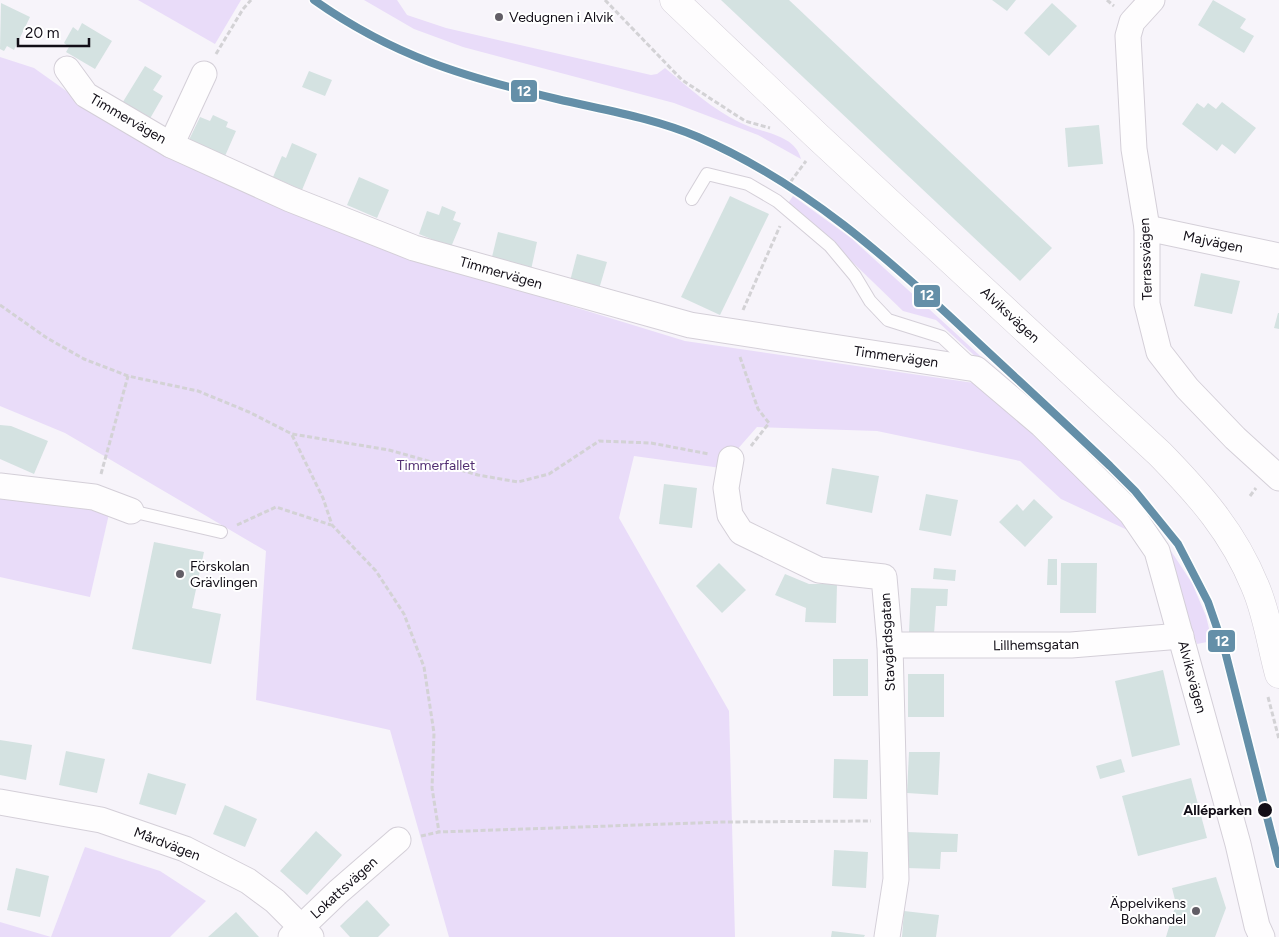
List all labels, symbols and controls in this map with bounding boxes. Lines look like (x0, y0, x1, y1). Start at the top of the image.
place label: Vedugnen i Alvik (509, 9, 614, 26)
marker: Vedugnen i Alvik (493, 11, 505, 23)
scale bar (18, 15, 89, 47)
text: 20 m (25, 24, 59, 42)
line badge: 12 (510, 79, 538, 103)
text: 12 (517, 83, 531, 100)
street label: Timmervägen (87, 90, 169, 148)
street label: Terrassvägen (1136, 217, 1156, 300)
street label: Majvägen (1181, 227, 1245, 257)
street label: Timmervägen (458, 253, 544, 293)
street label: Alviksvägen (977, 283, 1043, 347)
line badge: 12 (913, 284, 941, 308)
text: 12 (920, 287, 934, 304)
street label: Timmervägen (853, 343, 940, 371)
park label: Timmerfallet (397, 457, 475, 474)
place label: Förskolan Grävlingen (190, 558, 258, 591)
marker: Förskolan Grävlingen (174, 568, 186, 580)
street label: Stavgårdsgatan (877, 592, 899, 692)
line badge: 12 (1207, 629, 1236, 653)
text: 12 (1215, 633, 1229, 650)
street label: Lillhemsgatan (993, 636, 1079, 654)
street label: Alviksvägen (1174, 639, 1210, 715)
marker: Alléparken (1256, 801, 1274, 819)
place label: Alléparken (1183, 802, 1252, 819)
street label: Mårdvägen (131, 824, 203, 865)
street label: Lokattsvägen (307, 853, 381, 923)
place label: Äppelvikens Bokhandel (1110, 895, 1186, 928)
marker: Äppelvikens Bokhandel (1190, 905, 1202, 917)

